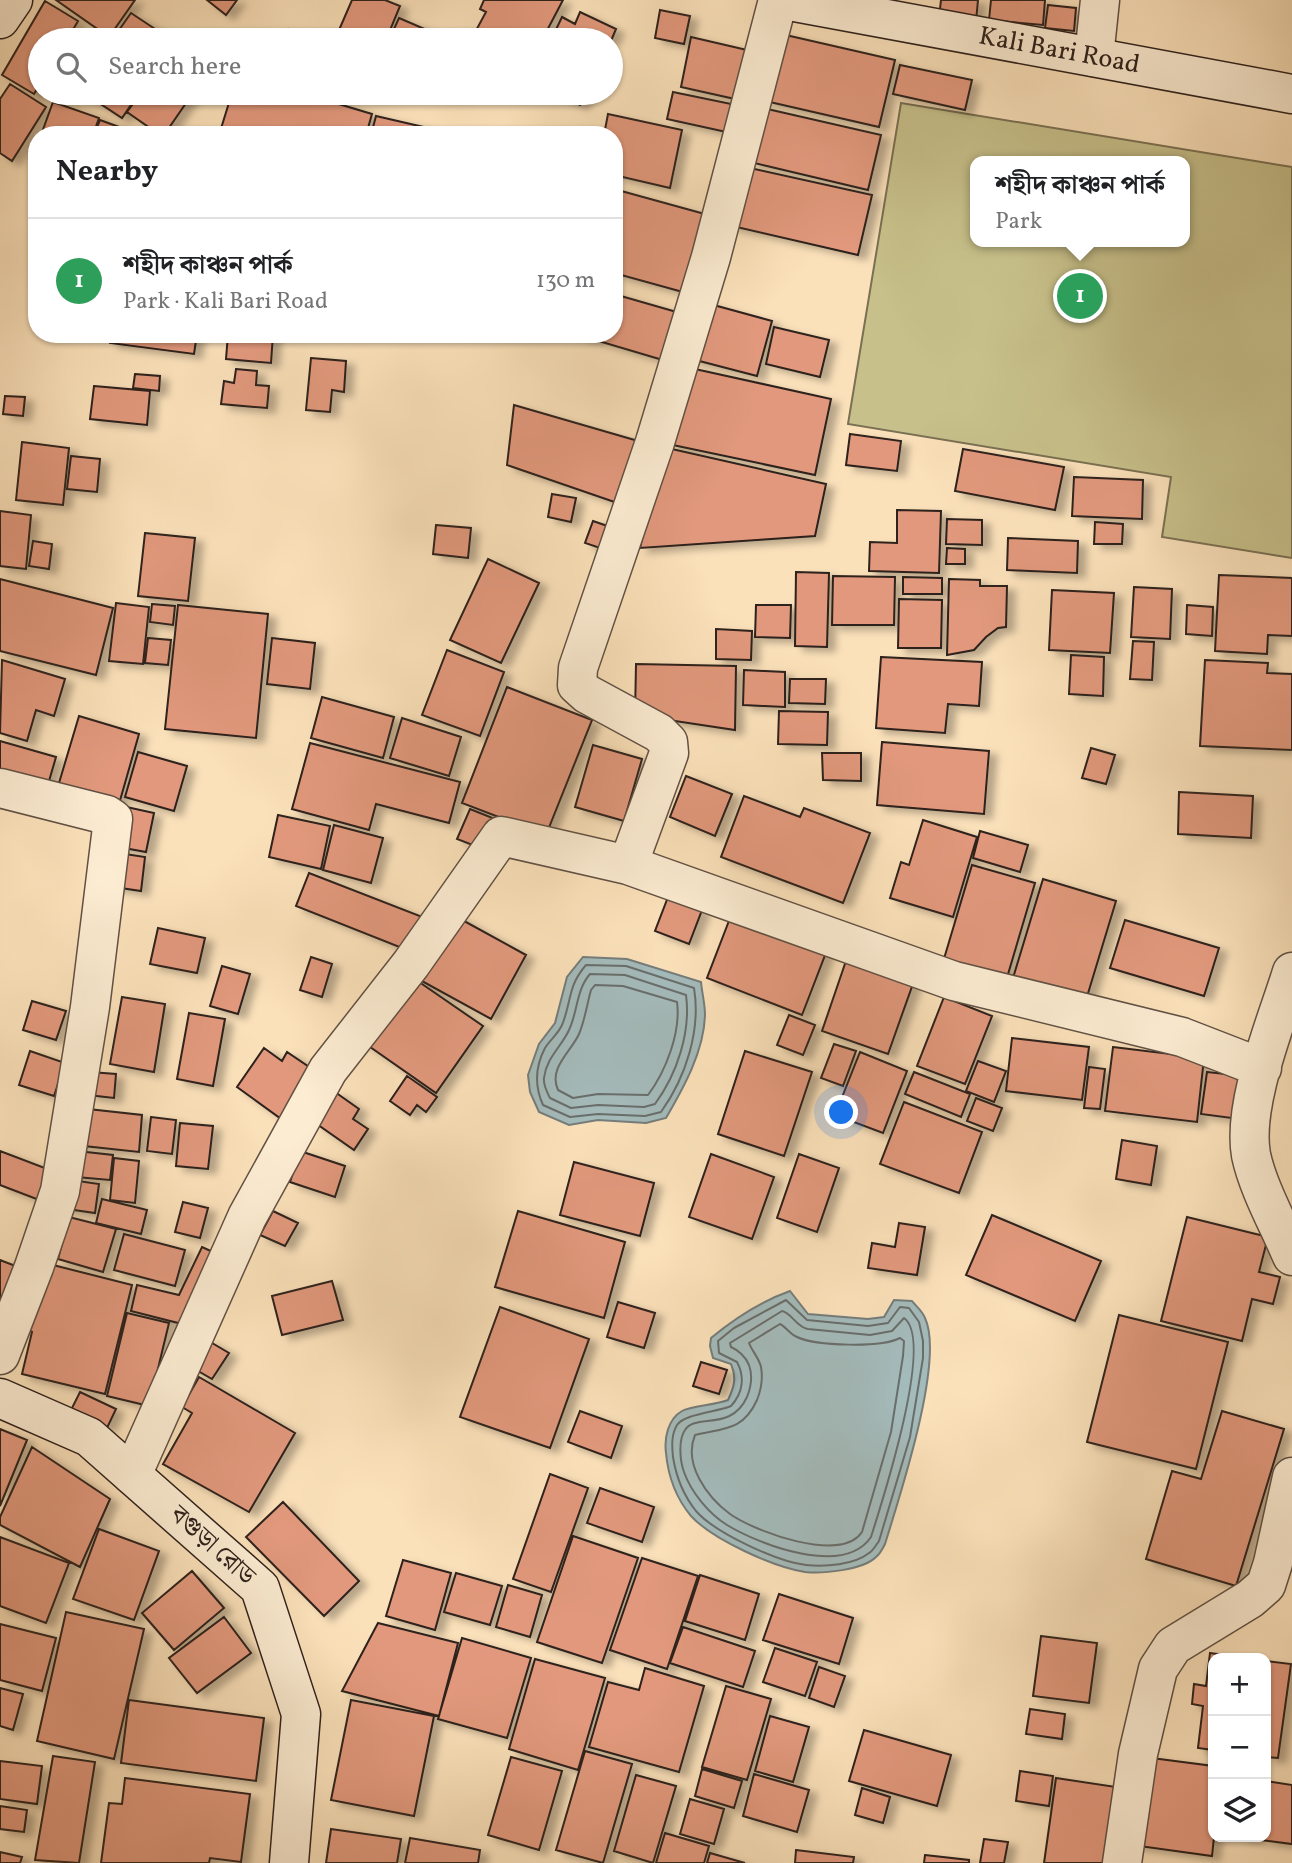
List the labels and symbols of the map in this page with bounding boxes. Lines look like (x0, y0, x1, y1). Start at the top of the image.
street label: Kali Bari Road (976, 18, 1143, 83)
pin: 1 (1057, 270, 1103, 322)
your location (824, 1095, 858, 1129)
street label: বগুড়া রোড (161, 1497, 263, 1595)

